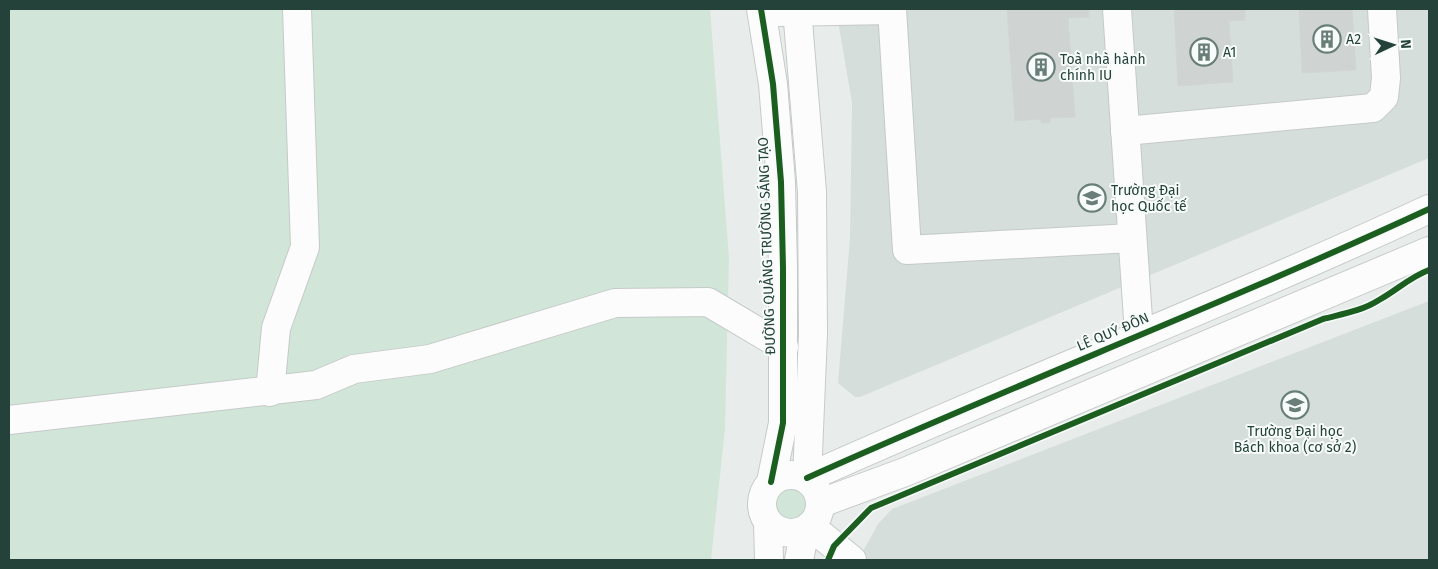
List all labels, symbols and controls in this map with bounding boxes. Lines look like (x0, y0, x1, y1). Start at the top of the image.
north arrow (1368, 20, 1418, 70)
building icon: A2 (1312, 24, 1342, 54)
place label: A2 (1346, 31, 1361, 48)
building icon: A1 (1189, 37, 1219, 67)
text: N (1397, 39, 1414, 49)
place label: A1 (1223, 44, 1236, 61)
place label: Toà nhà hành chính IU (1060, 51, 1146, 84)
building icon: Toà nhà hành chính IU (1026, 52, 1056, 82)
street label: ĐƯỜNG QUẢNG TRƯỜNG SÁNG TẠO (753, 137, 779, 355)
place label: Trường Đại học Quốc tế (1111, 182, 1187, 215)
school or university icon: Trường Đại học Quốc tế (1077, 183, 1107, 213)
street label: LÊ QUÝ ĐÔN (1074, 308, 1152, 355)
school or university icon: Trường Đại học Bách khoa (cơ sở 2) (1280, 390, 1310, 420)
place label: Trường Đại học Bách khoa (cơ sở 2) (1234, 423, 1356, 456)

